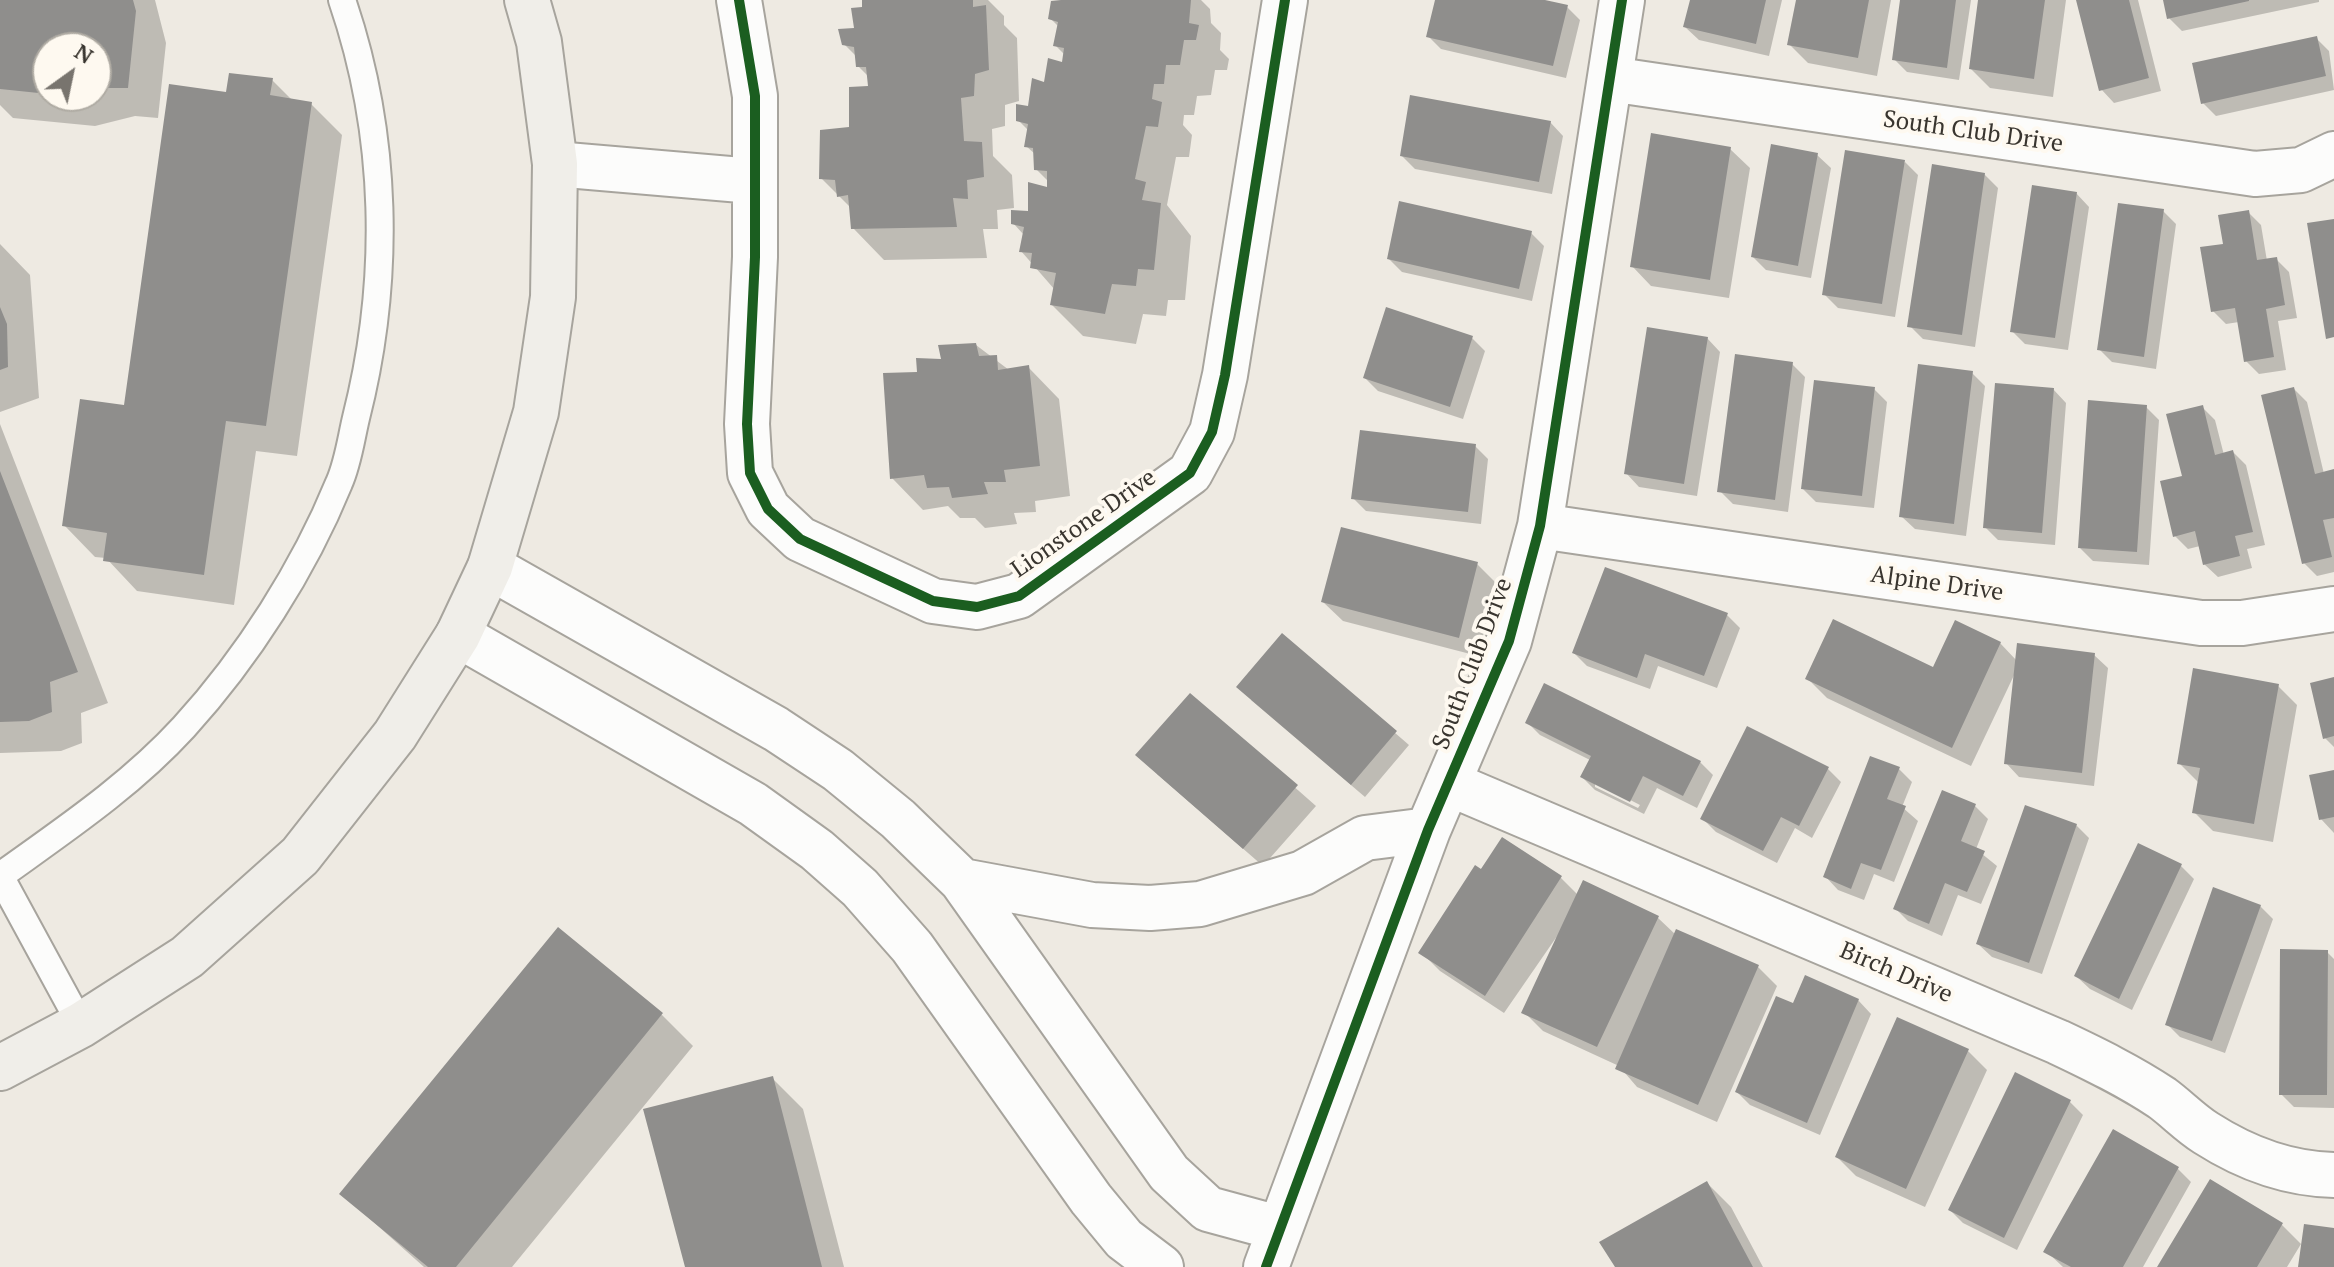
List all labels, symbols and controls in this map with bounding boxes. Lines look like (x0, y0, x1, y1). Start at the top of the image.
north arrow (32, 32, 112, 112)
text: N (69, 36, 99, 70)
street label: South Club Drive (1881, 105, 2065, 159)
street label: Lionstone Drive (1006, 463, 1162, 585)
street label: Alpine Drive (1869, 560, 2005, 608)
street label: South Club Drive (1427, 574, 1519, 754)
street label: Birch Drive (1835, 936, 1957, 1010)

